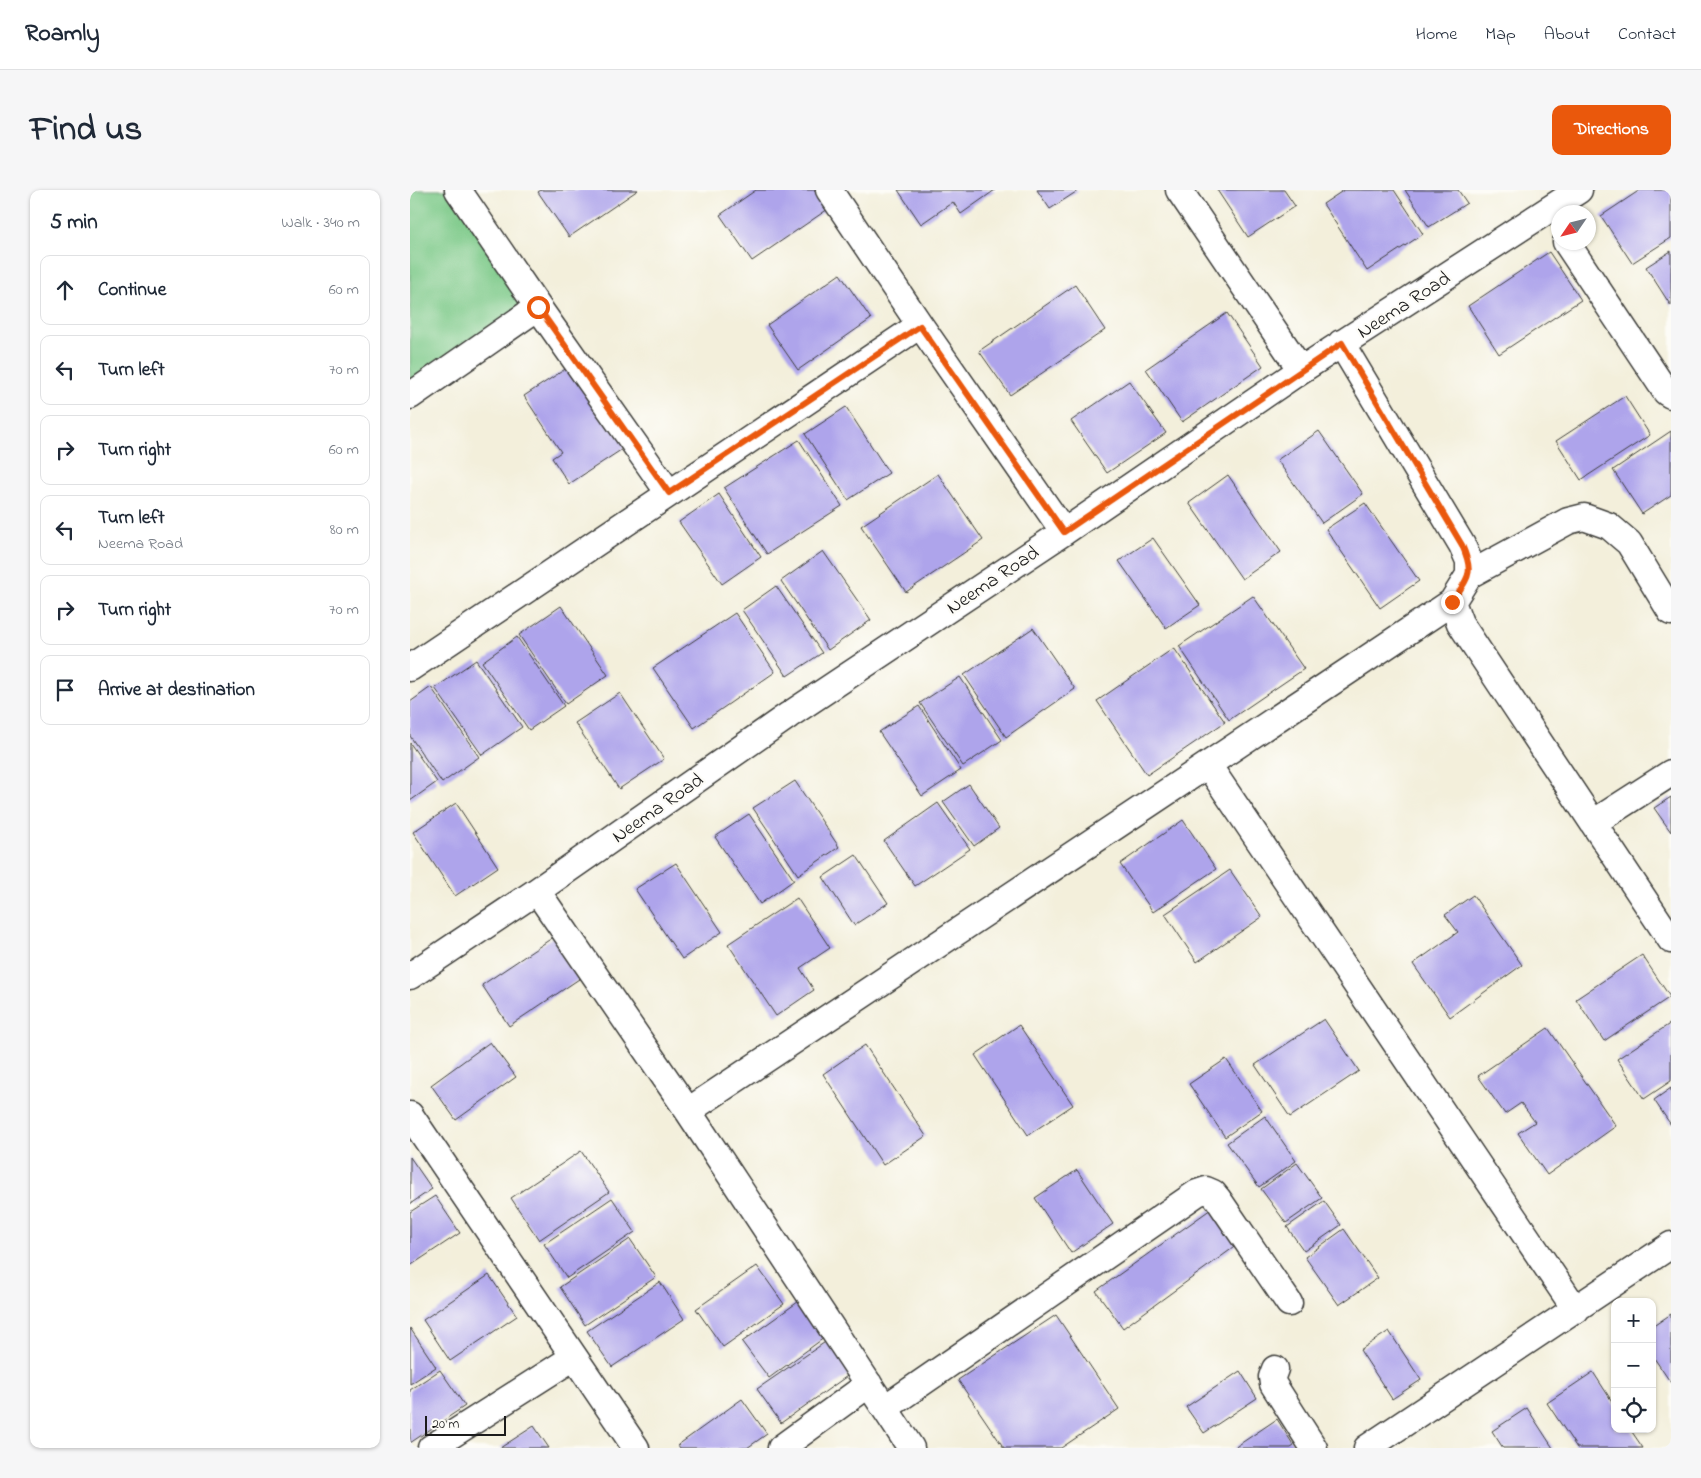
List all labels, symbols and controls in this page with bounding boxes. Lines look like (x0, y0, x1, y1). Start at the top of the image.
text: Roamly (25, 17, 100, 52)
text: Home (1416, 22, 1457, 48)
text: Map (1485, 22, 1516, 48)
text: About (1544, 22, 1590, 48)
text: Contact (1618, 22, 1676, 48)
text: Find us (30, 105, 142, 156)
button: Directions (1552, 105, 1671, 155)
north arrow (1551, 205, 1596, 250)
text: 5 min (50, 208, 98, 238)
text: Walk · 340 m (281, 211, 360, 235)
street label: Neema Road (1352, 265, 1457, 347)
icon: ahead (51, 276, 79, 304)
text: Continue (98, 277, 166, 304)
text: 60 m (329, 278, 359, 302)
route start (527, 296, 550, 319)
icon: left (51, 356, 79, 384)
text: Turn left (98, 357, 165, 384)
text: 70 m (329, 358, 359, 382)
icon: right (51, 436, 79, 464)
text: Turn right (98, 437, 171, 464)
text: 60 m (329, 438, 359, 462)
text: Turn left (98, 505, 165, 532)
icon: left (51, 516, 79, 544)
text: 80 m (330, 518, 359, 542)
text: Neema Road (98, 532, 183, 556)
street label: Neema Road (941, 539, 1046, 623)
route end (1441, 591, 1464, 614)
icon: right (51, 596, 79, 624)
text: Turn right (98, 597, 171, 624)
text: 70 m (329, 598, 359, 622)
icon: arrive (51, 676, 79, 704)
text: Arrive at destination (98, 677, 255, 704)
street label: Neema Road (607, 767, 710, 851)
map controls (1611, 1298, 1656, 1433)
button: + (1611, 1298, 1656, 1343)
button: − (1611, 1343, 1656, 1388)
button: locate (1611, 1388, 1656, 1433)
scale bar (425, 1413, 506, 1436)
text: 20 m (432, 1414, 459, 1435)

